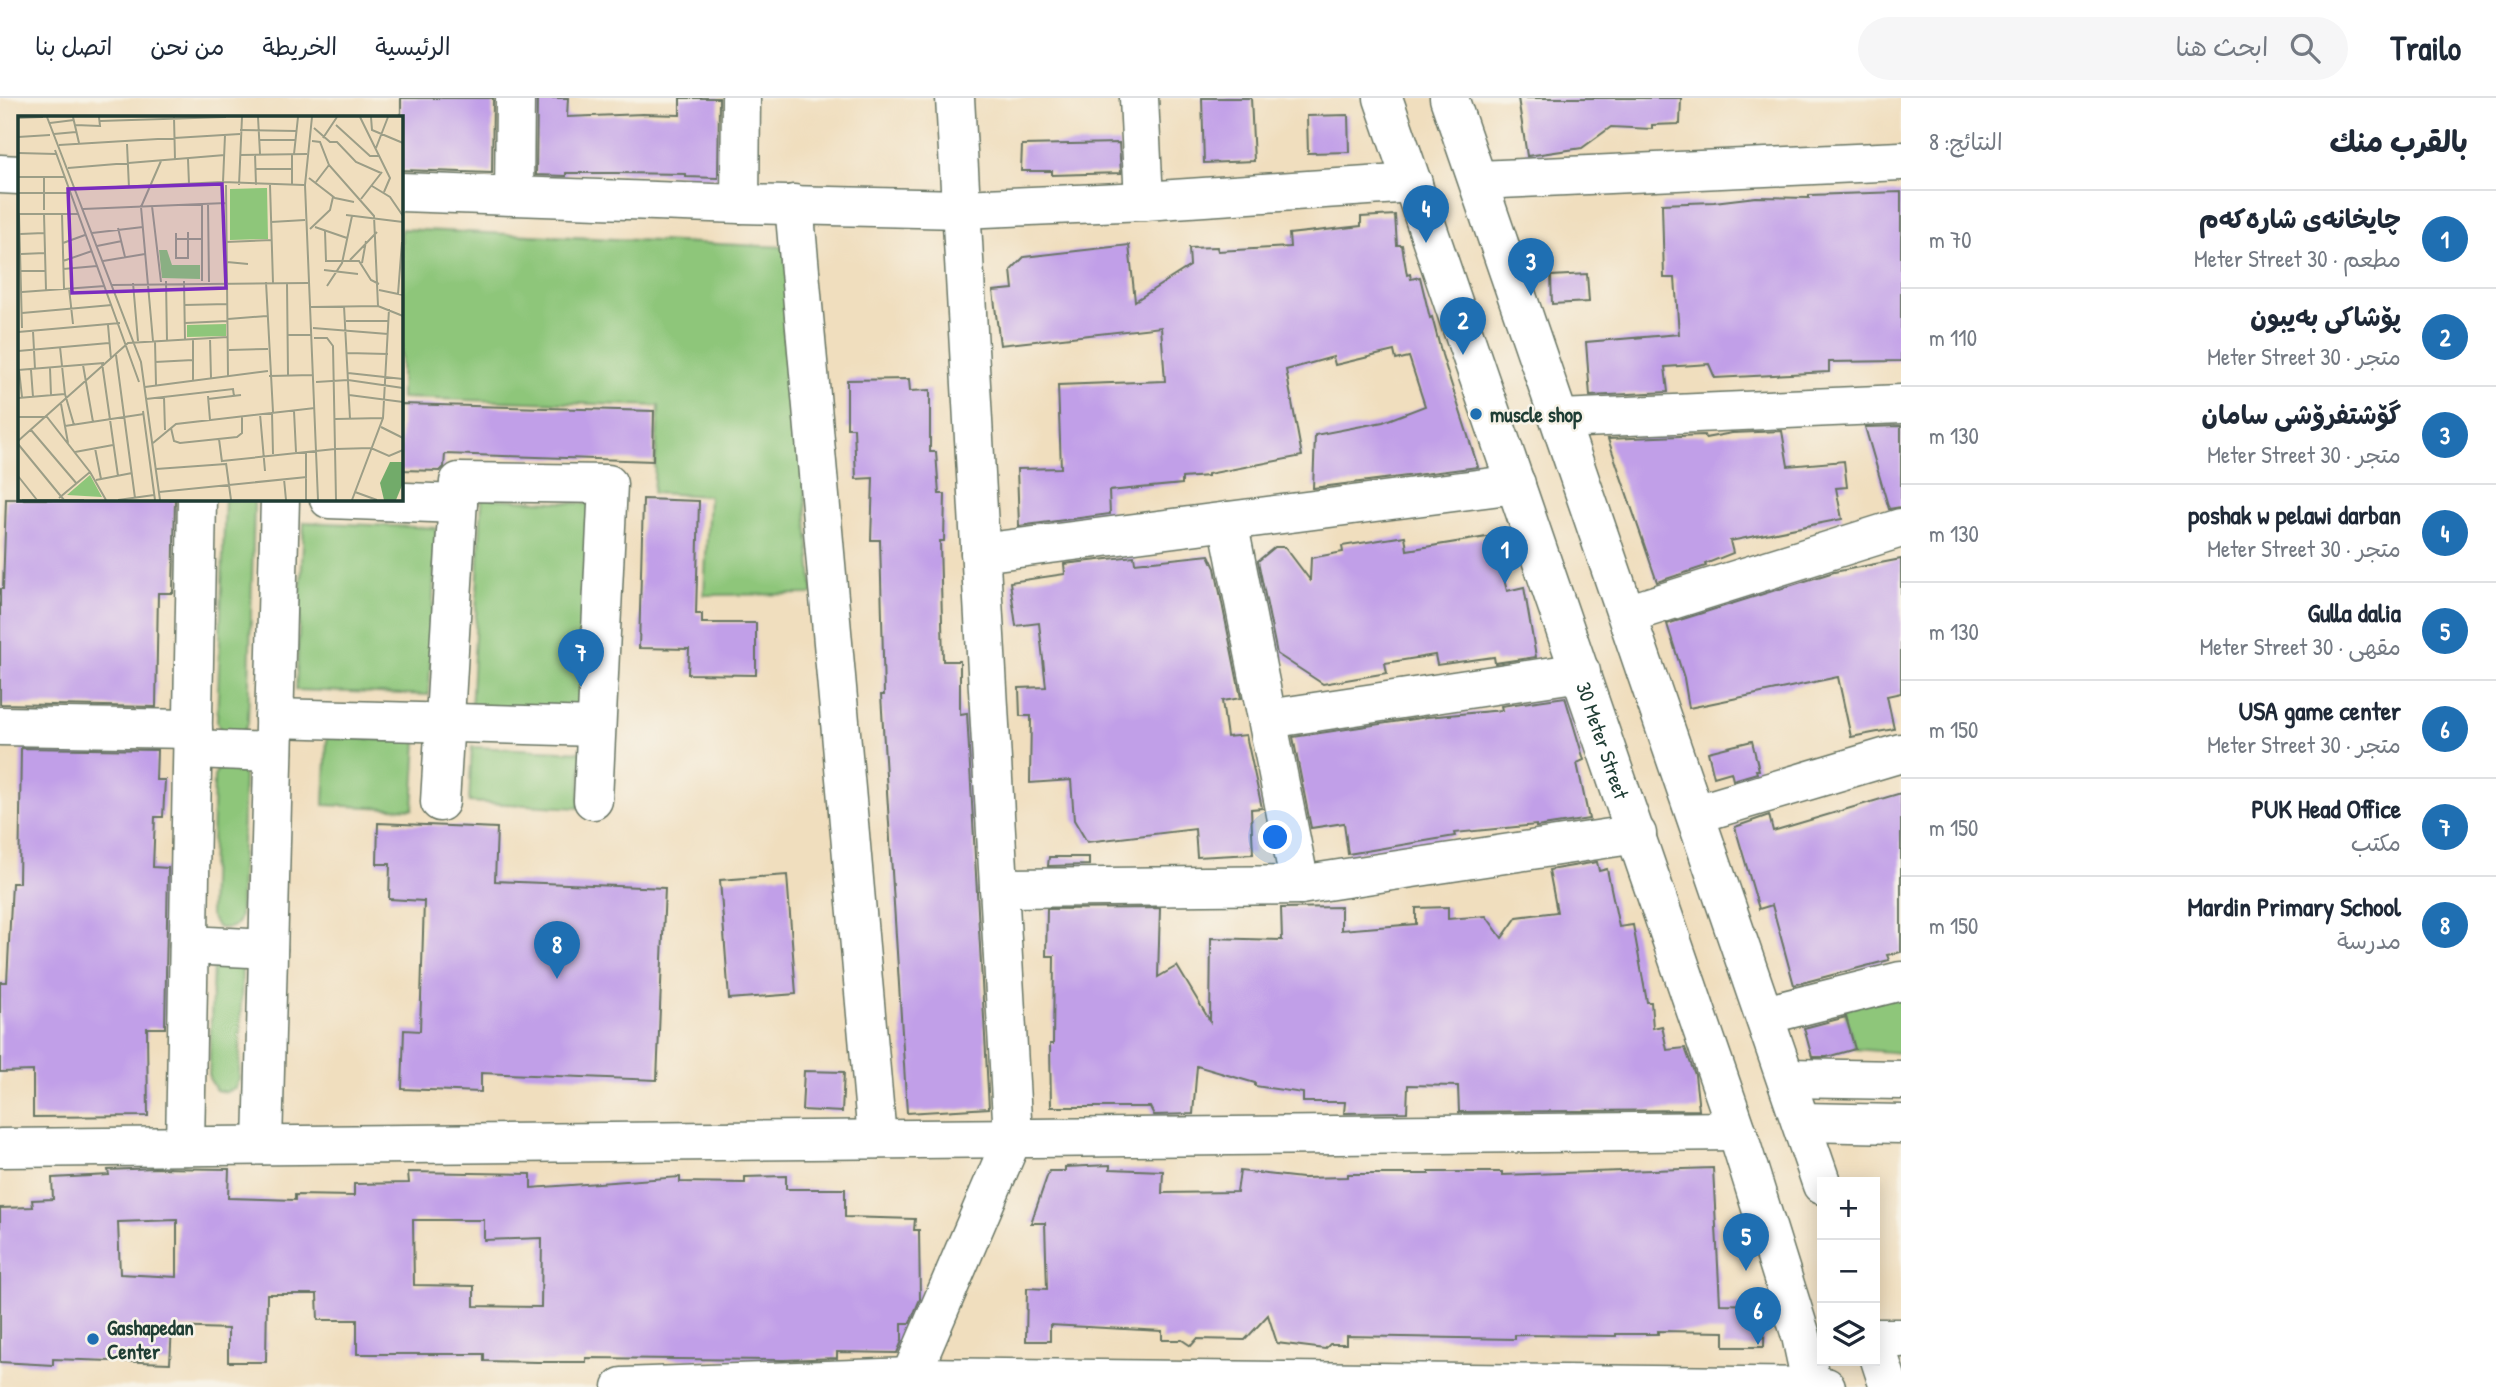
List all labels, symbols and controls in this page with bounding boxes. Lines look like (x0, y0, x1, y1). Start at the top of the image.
search box (1858, 17, 2348, 80)
text: Trailo (2390, 26, 2461, 70)
text: ابحث هنا (2176, 29, 2268, 64)
icon: search (2286, 29, 2324, 67)
text: اتصل بنا (35, 30, 112, 62)
text: من نحن (150, 30, 224, 62)
text: الخريطة (262, 30, 337, 62)
text: الرئيسية (375, 30, 451, 62)
inset map (18, 116, 402, 500)
text: بالقرب منك (2330, 121, 2468, 161)
text: النتائج: 8 (1929, 126, 2003, 157)
pin: 4 (1403, 185, 1449, 243)
text: چایخانەی شارەکەم (2199, 201, 2401, 236)
text: 70 m (1929, 224, 1972, 255)
text: 1 (2441, 224, 2449, 255)
pin: 3 (1508, 238, 1554, 296)
text: مطعم · 30 Meter Street (2194, 243, 2401, 274)
pin: 2 (1440, 297, 1486, 355)
text: پۆشاکی بەیبون (2250, 299, 2401, 334)
text: 110 m (1929, 322, 1977, 353)
text: 2 (2440, 322, 2450, 353)
text: متجر · 30 Meter Street (2207, 341, 2401, 372)
text: گۆشتفرۆشی سامان (2202, 397, 2401, 432)
place label: muscle shop (1490, 400, 1583, 430)
marker: muscle shop (1468, 406, 1484, 422)
text: 130 m (1929, 420, 1979, 451)
text: 3 (2440, 420, 2450, 451)
text: متجر · 30 Meter Street (2207, 439, 2401, 470)
text: poshak w pelawi darban (2188, 497, 2401, 532)
text: 130 m (1929, 518, 1979, 549)
text: 4 (2441, 518, 2449, 549)
pin: 1 (1482, 526, 1528, 584)
text: متجر · 30 Meter Street (2207, 533, 2401, 564)
text: Gulla dalia (2307, 595, 2401, 630)
text: 130 m (1929, 616, 1979, 647)
text: 5 (2440, 616, 2450, 647)
pin: 7 (558, 629, 604, 687)
text: مقهى · 30 Meter Street (2200, 631, 2401, 662)
street label: 30 Meter Street (1570, 678, 1637, 803)
text: USA game center (2239, 693, 2401, 728)
text: 150 m (1929, 714, 1978, 745)
text: 6 (2440, 714, 2450, 745)
text: متجر · 30 Meter Street (2207, 729, 2401, 760)
text: PUK Head Office (2251, 791, 2401, 826)
text: 150 m (1929, 812, 1978, 843)
text: 7 (2439, 812, 2451, 843)
your location (1258, 820, 1292, 854)
text: مكتب (2351, 827, 2401, 858)
text: Mardin Primary School (2188, 889, 2401, 924)
text: 150 m (1929, 910, 1978, 941)
text: 8 (2440, 910, 2450, 941)
pin: 8 (534, 921, 580, 979)
text: مدرسة (2337, 925, 2401, 956)
map controls (1817, 1177, 1880, 1366)
button: + (1817, 1177, 1880, 1240)
pin: 5 (1723, 1213, 1769, 1271)
button: − (1817, 1240, 1880, 1303)
pin: 6 (1735, 1287, 1781, 1345)
button: layers (1817, 1303, 1880, 1366)
place label: Gashapedan Center (107, 1313, 194, 1366)
marker: Gashapedan Center (85, 1331, 101, 1347)

